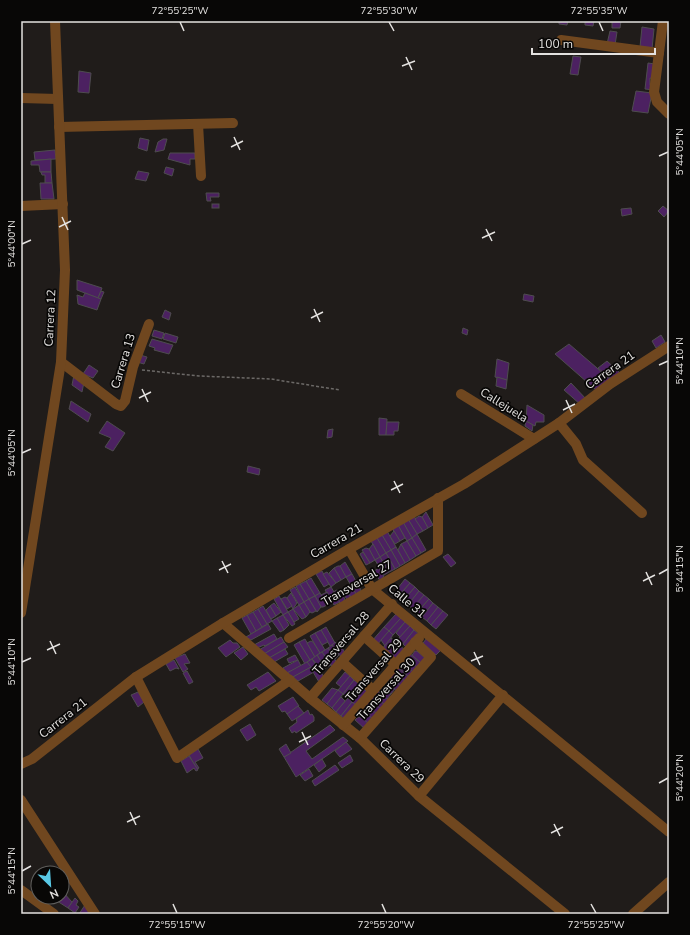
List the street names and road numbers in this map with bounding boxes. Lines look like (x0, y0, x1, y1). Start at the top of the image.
street label: Carrera 12 (41, 289, 59, 347)
street label: Carrera 13 (107, 331, 139, 391)
street label: Carrera 21 (582, 347, 638, 393)
street label: Callejuela (477, 384, 531, 426)
street label: Carrera 21 (307, 520, 365, 562)
street label: Transversal 27 (319, 556, 395, 610)
street label: Calle 31 (385, 580, 429, 622)
street label: Transversal 28 (309, 608, 373, 678)
street label: Transversal 29 (342, 635, 406, 705)
street label: Transversal 30 (354, 654, 418, 724)
street label: Carrera 21 (36, 694, 90, 742)
street label: Carrera 29 (376, 735, 428, 787)

